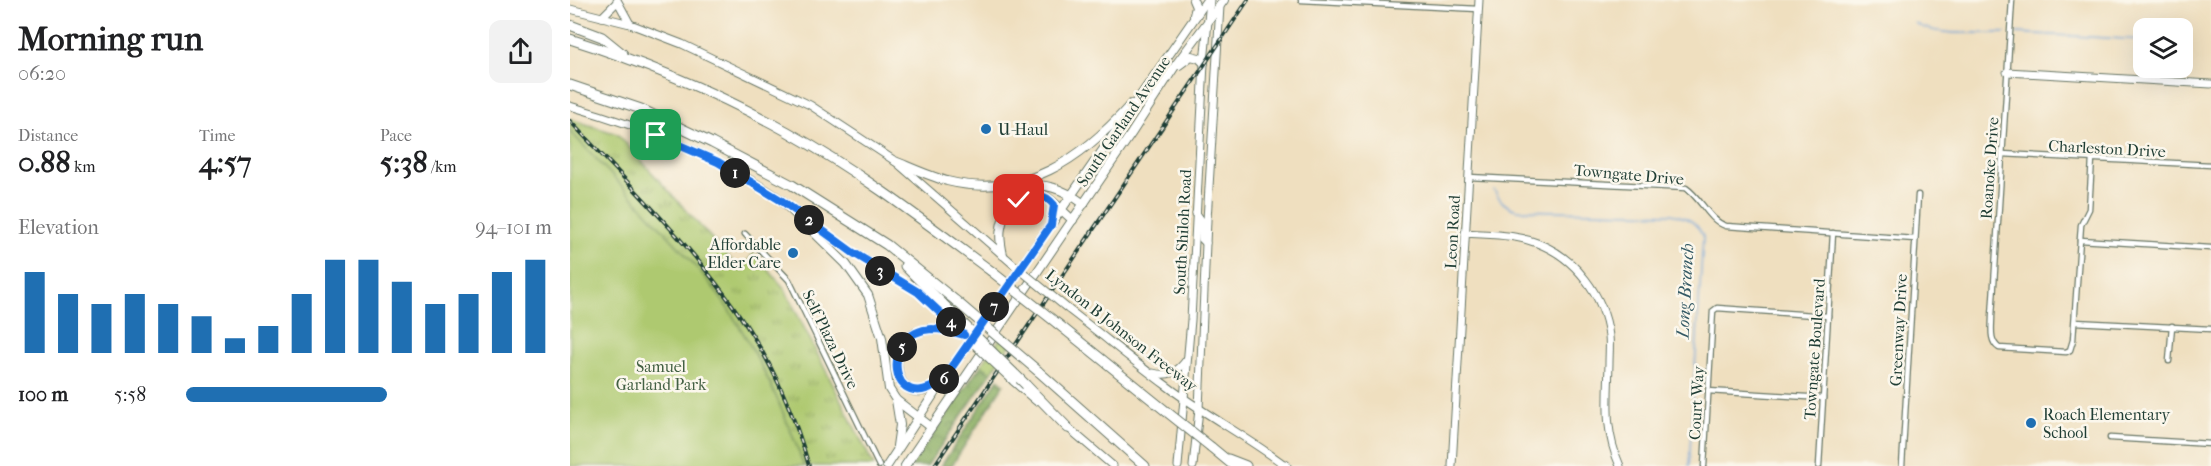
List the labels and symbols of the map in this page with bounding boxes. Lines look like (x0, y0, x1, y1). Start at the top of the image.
street label: South Garland Avenue (1073, 52, 1174, 190)
pin (630, 109, 681, 160)
street label: Roanoke Drive (1976, 116, 2003, 220)
place label: U-Haul (998, 120, 1049, 139)
marker: U-Haul (979, 122, 993, 136)
street label: Charleston Drive (2048, 136, 2166, 161)
pin: 1 (720, 158, 750, 188)
street label: Towngate Drive (1573, 160, 1685, 189)
street label: South Shiloh Road (1170, 168, 1195, 295)
pin (993, 174, 1044, 225)
street label: Leon Road (1441, 194, 1464, 269)
pin: 2 (794, 205, 824, 235)
place label: Affordable Elder Care (707, 235, 781, 272)
water label: Long Branch (1672, 243, 1698, 341)
marker: Affordable Elder Care (786, 246, 800, 260)
pin: 3 (865, 256, 895, 286)
street label: Lyndon B Johnson Freeway (1042, 265, 1202, 396)
street label: Greenway Drive (1886, 273, 1911, 387)
street label: Towngate Boulevard (1800, 278, 1829, 420)
street label: Self Plaza Drive (798, 287, 863, 392)
pin: 7 (979, 292, 1009, 322)
pin: 4 (936, 307, 966, 337)
pin: 5 (887, 332, 917, 362)
park label: Samuel Garland Park (616, 357, 707, 394)
pin: 6 (929, 364, 959, 394)
street label: Court Way (1685, 365, 1708, 441)
place label: Roach Elementary School (2043, 405, 2171, 442)
marker: Roach Elementary School (2024, 416, 2038, 430)

